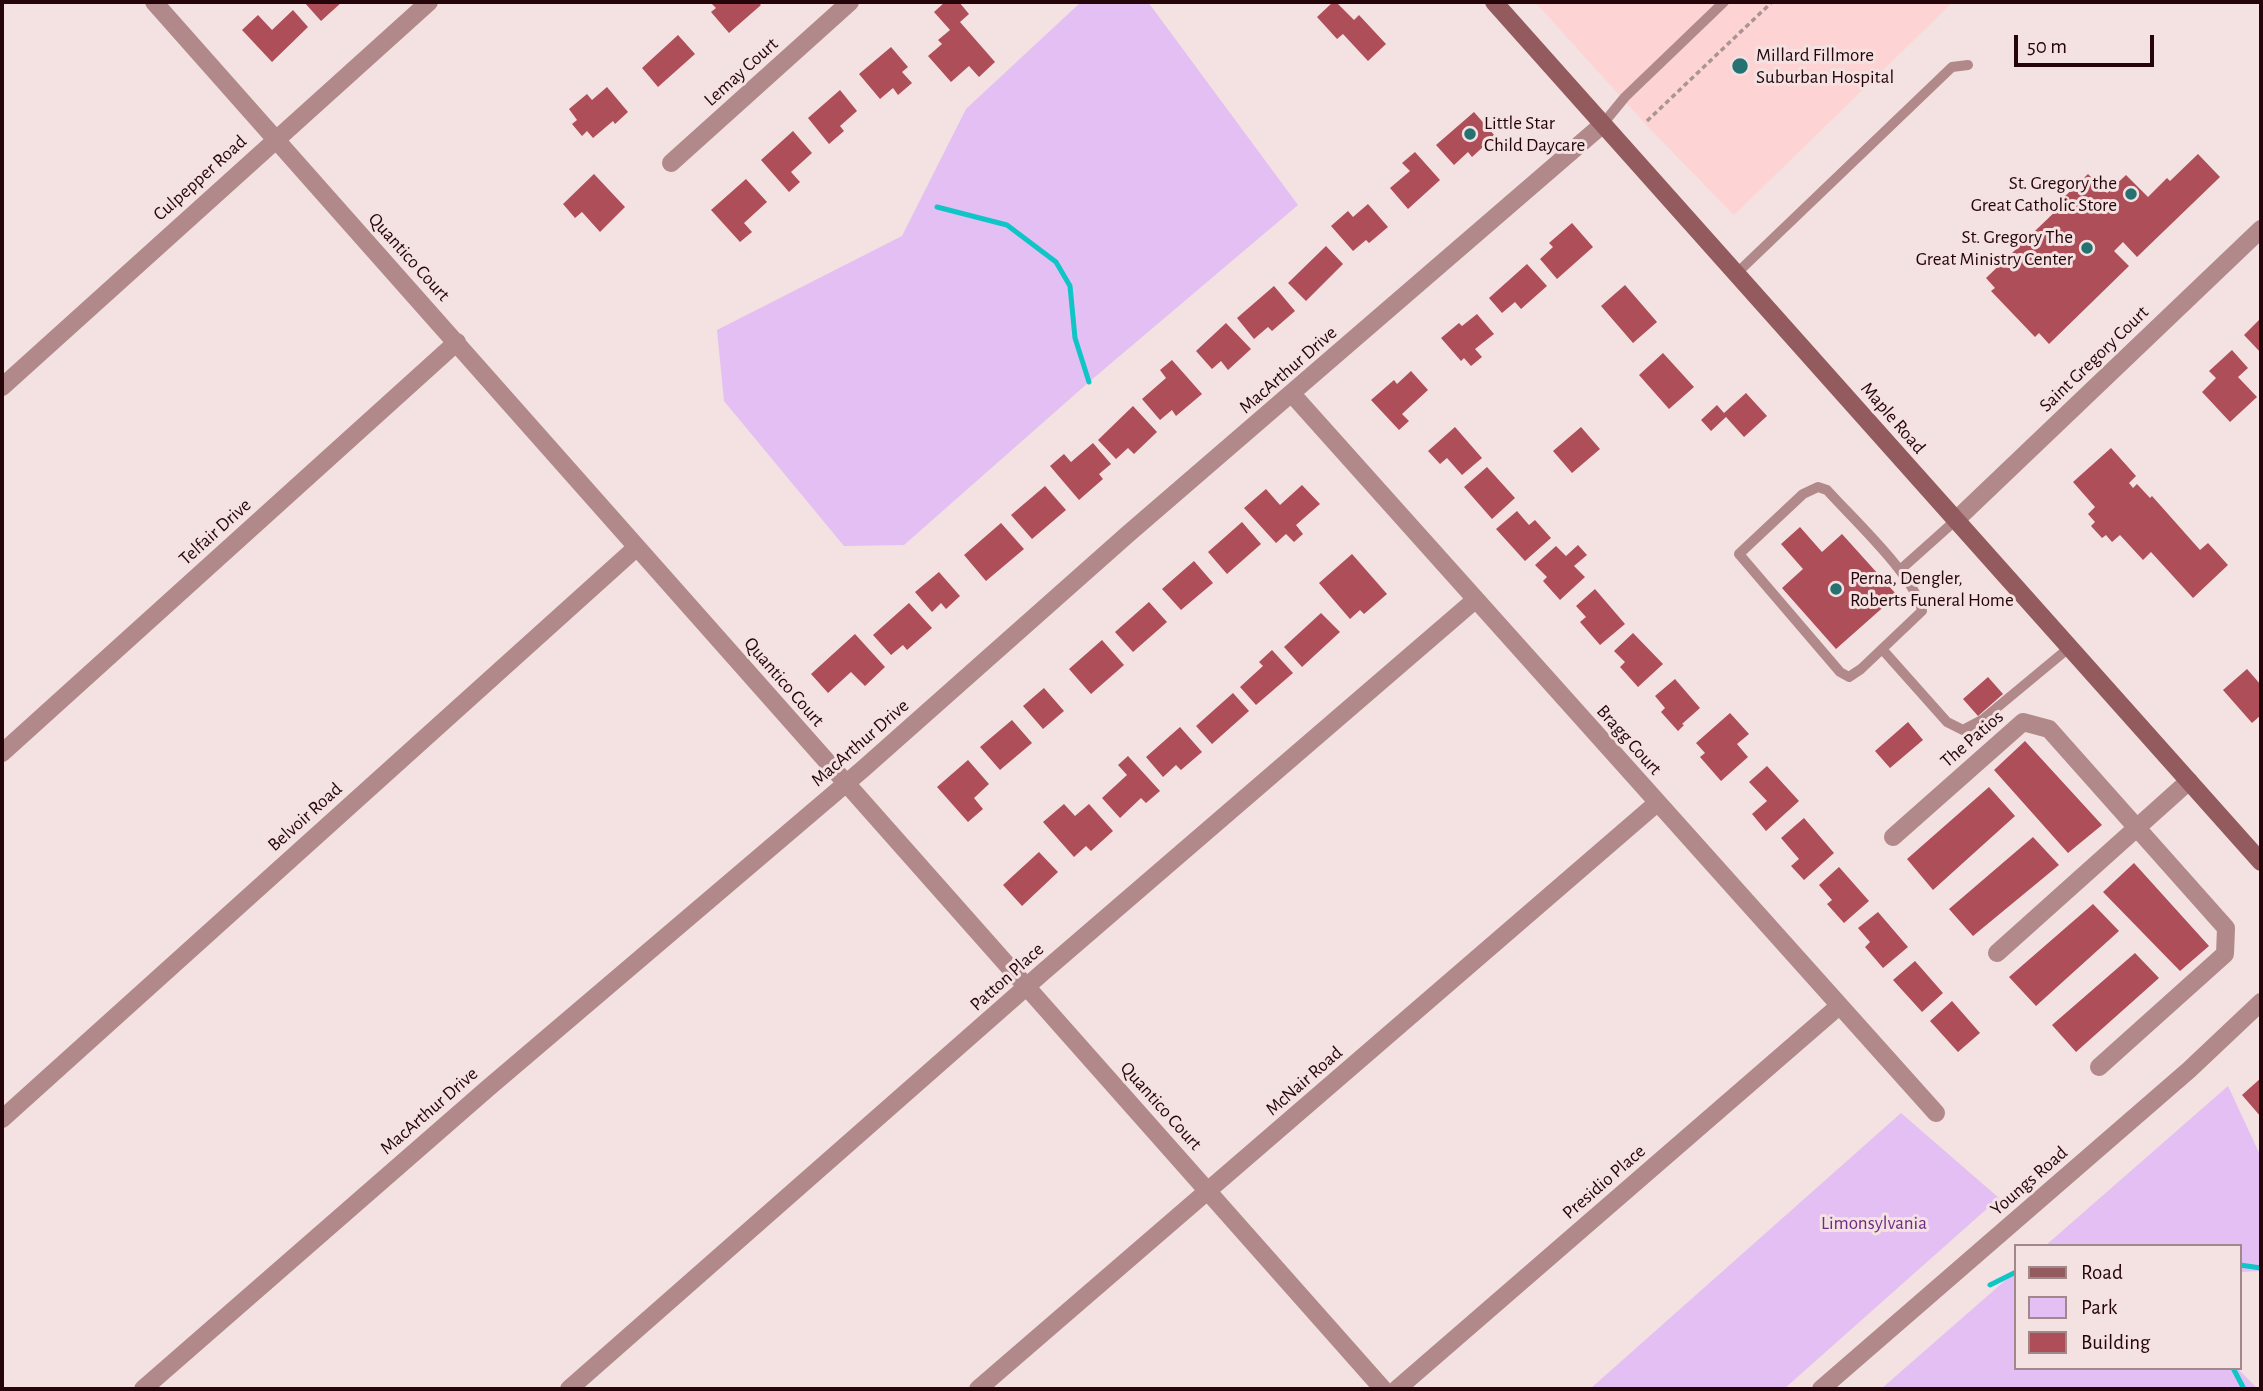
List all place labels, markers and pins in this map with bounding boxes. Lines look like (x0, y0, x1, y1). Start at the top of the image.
place label: Millard Fillmore Suburban Hospital (1756, 44, 1894, 88)
marker: Millard Fillmore Suburban Hospital (1730, 56, 1750, 76)
place label: Little Star Child Daycare (1484, 112, 1585, 156)
marker: Little Star Child Daycare (1462, 126, 1478, 142)
place label: St. Gregory the Great Catholic Store (1971, 172, 2117, 216)
marker: St. Gregory the Great Catholic Store (2123, 186, 2139, 202)
place label: St. Gregory The Great Ministry Center (1916, 226, 2073, 270)
marker: St. Gregory The Great Ministry Center (2079, 240, 2095, 256)
place label: Perna, Dengler, Roberts Funeral Home (1850, 567, 2014, 611)
marker: Perna, Dengler, Roberts Funeral Home (1828, 581, 1844, 597)

